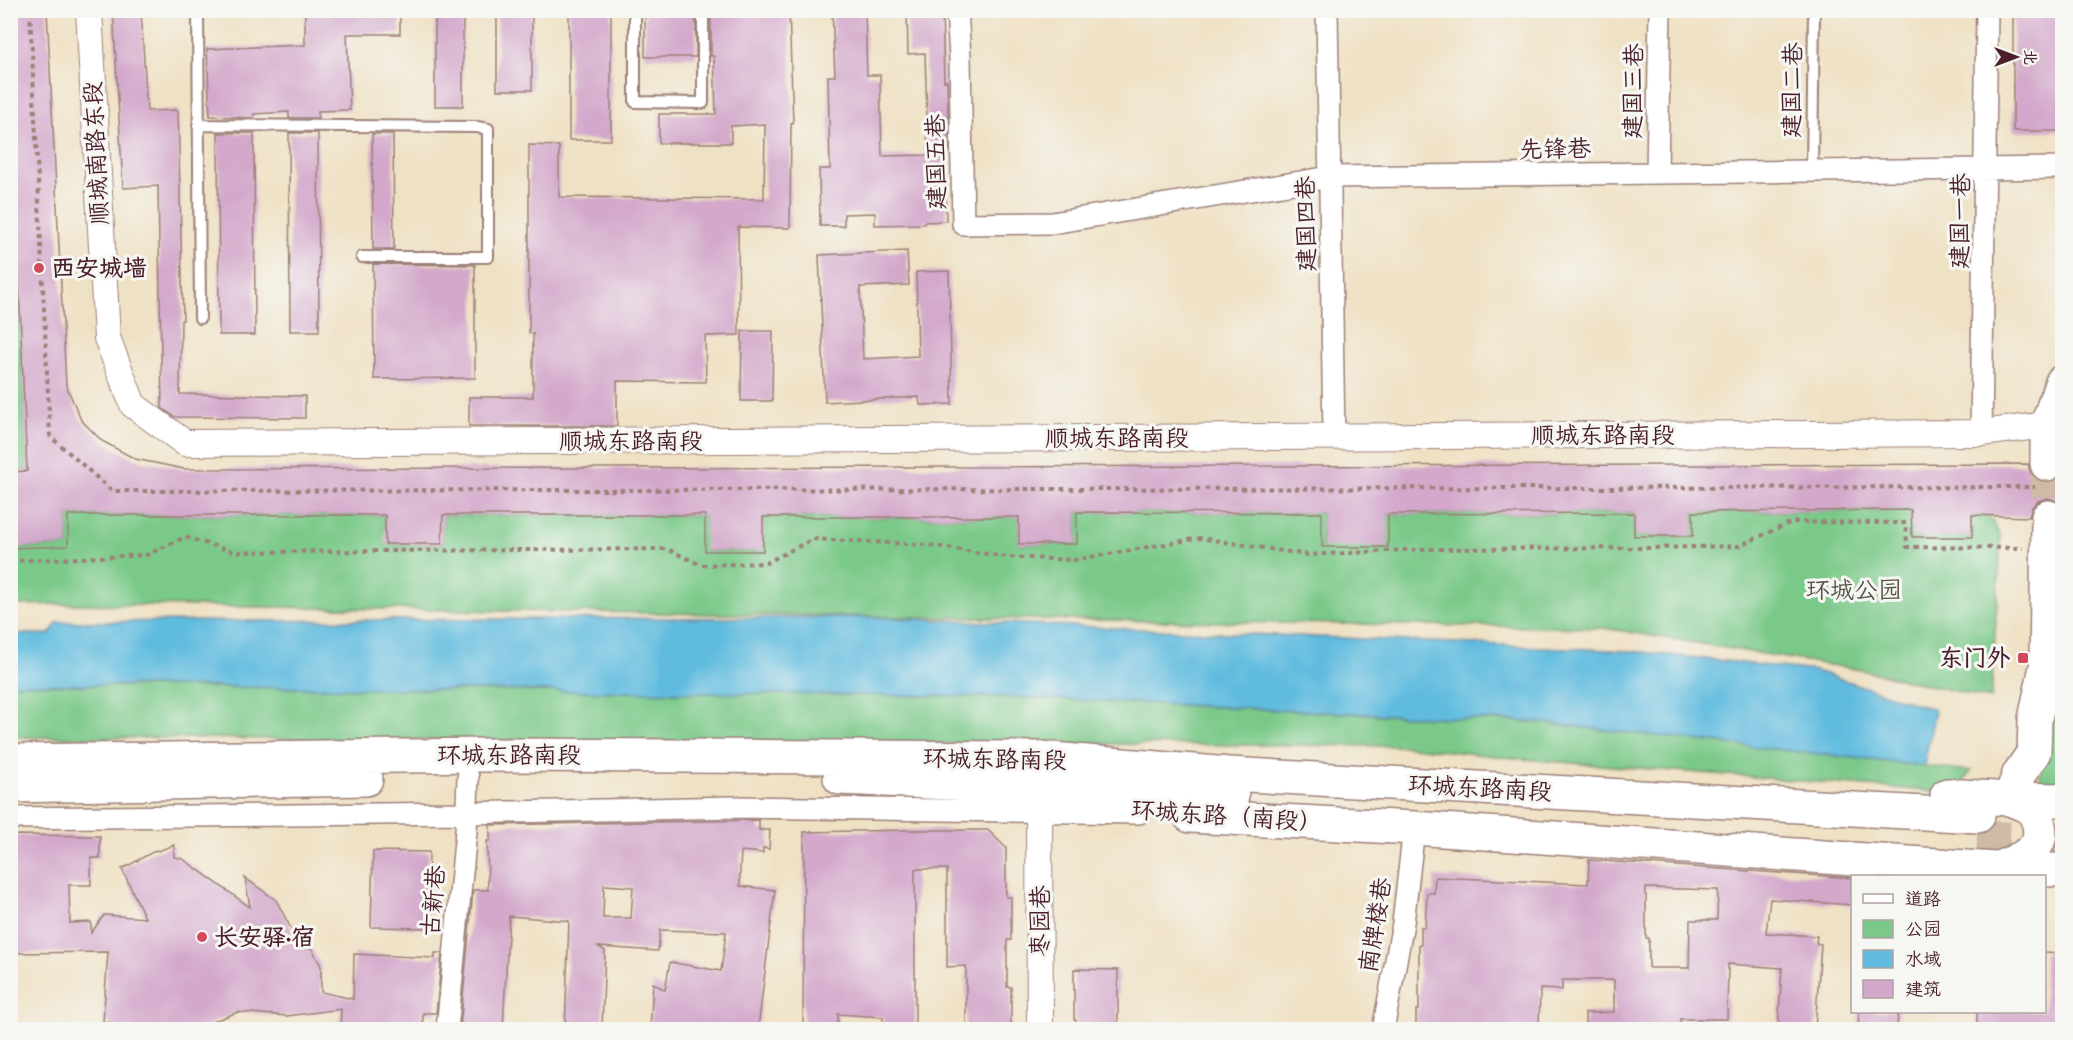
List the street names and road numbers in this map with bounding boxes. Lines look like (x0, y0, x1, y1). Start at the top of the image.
street label: 建国二巷 (1776, 42, 1813, 138)
street label: 建国三巷 (1617, 43, 1654, 139)
street label: 顺城南路东段 (77, 80, 120, 226)
street label: 建国五巷 (920, 114, 957, 210)
street label: 先锋巷 (1519, 133, 1591, 170)
street label: 建国一巷 (1944, 173, 1981, 269)
street label: 建国四巷 (1290, 176, 1327, 272)
street label: 顺城东路南段 (1531, 420, 1675, 455)
street label: 顺城东路南段 (1045, 423, 1189, 458)
street label: 顺城东路南段 (559, 426, 703, 461)
street label: 环城东路南段 (437, 740, 581, 775)
street label: 环城东路南段 (923, 743, 1067, 780)
street label: 环城东路南段 (1407, 769, 1553, 812)
street label: 环城东路（南段） (1130, 794, 1324, 843)
street label: 古新巷 (415, 864, 456, 939)
street label: 南牌楼巷 (1353, 875, 1402, 976)
street label: 枣园巷 (1025, 885, 1060, 957)

